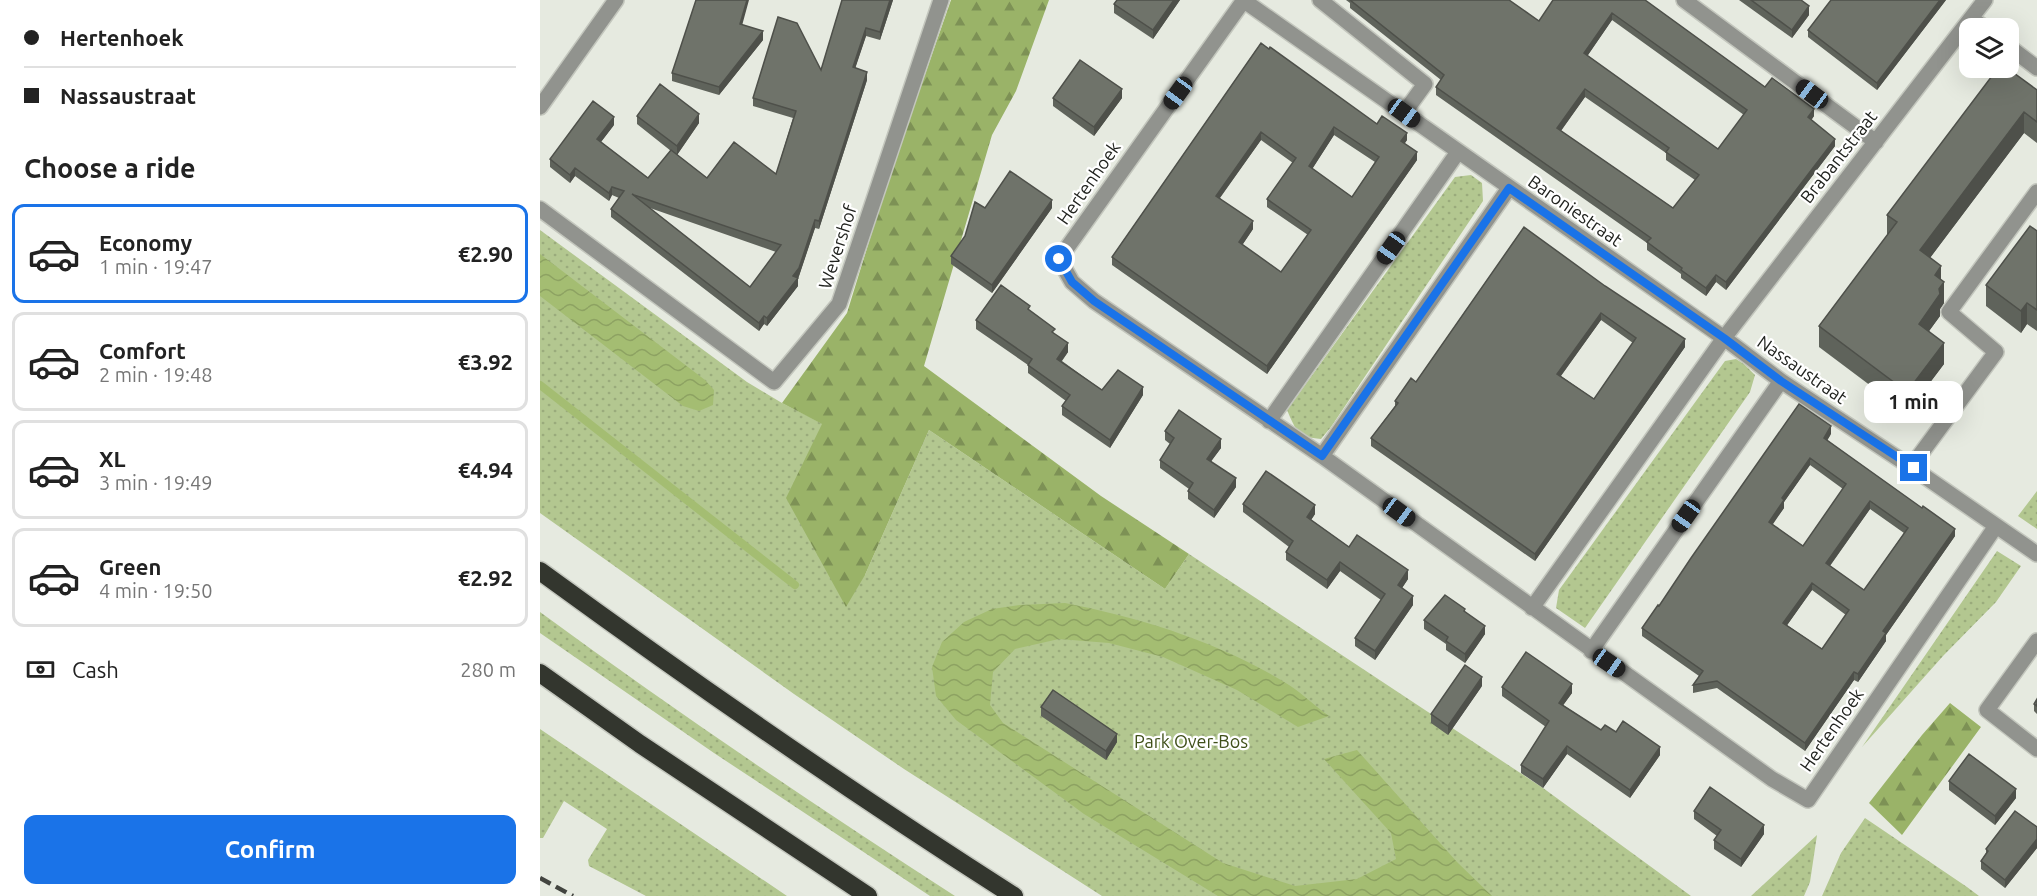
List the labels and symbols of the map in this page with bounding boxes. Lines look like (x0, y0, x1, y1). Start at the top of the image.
car (1160, 73, 1196, 113)
car (1792, 76, 1832, 112)
car (1384, 95, 1424, 131)
street label: Brabantstraat (1796, 106, 1881, 207)
street label: Hertenhoek (1052, 137, 1124, 228)
street label: Baroniestraat (1525, 170, 1626, 250)
street label: Wevershof (814, 202, 860, 291)
car (1373, 228, 1409, 268)
route start (1045, 245, 1072, 272)
street label: Nassaustraat (1754, 331, 1851, 407)
callout: 1 min (1864, 381, 1964, 423)
route end (1900, 454, 1927, 481)
car (1379, 494, 1419, 530)
car (1668, 496, 1704, 536)
car (1589, 645, 1629, 681)
street label: Hertenhoek (1795, 684, 1867, 775)
park label: Park Over-Bos (1134, 731, 1248, 751)

